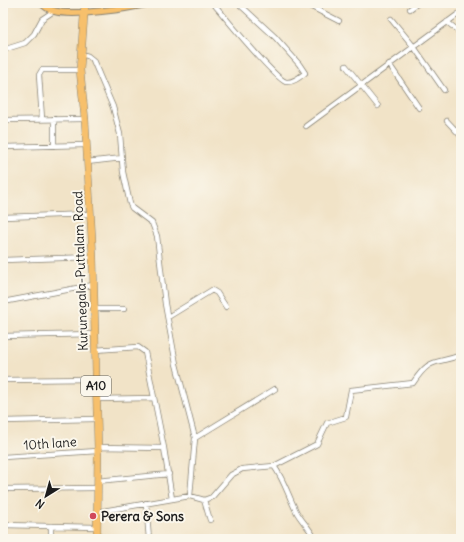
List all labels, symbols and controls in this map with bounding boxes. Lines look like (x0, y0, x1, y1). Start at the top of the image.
street label: Kurunegala-Puttalam Road (69, 190, 92, 351)
road number: A10 (81, 376, 111, 396)
street label: 10th lane (23, 433, 77, 454)
north arrow (26, 476, 66, 516)
text: N (33, 496, 47, 512)
place label: Perera & Sons (101, 508, 184, 525)
marker: Perera & Sons (88, 511, 98, 521)

